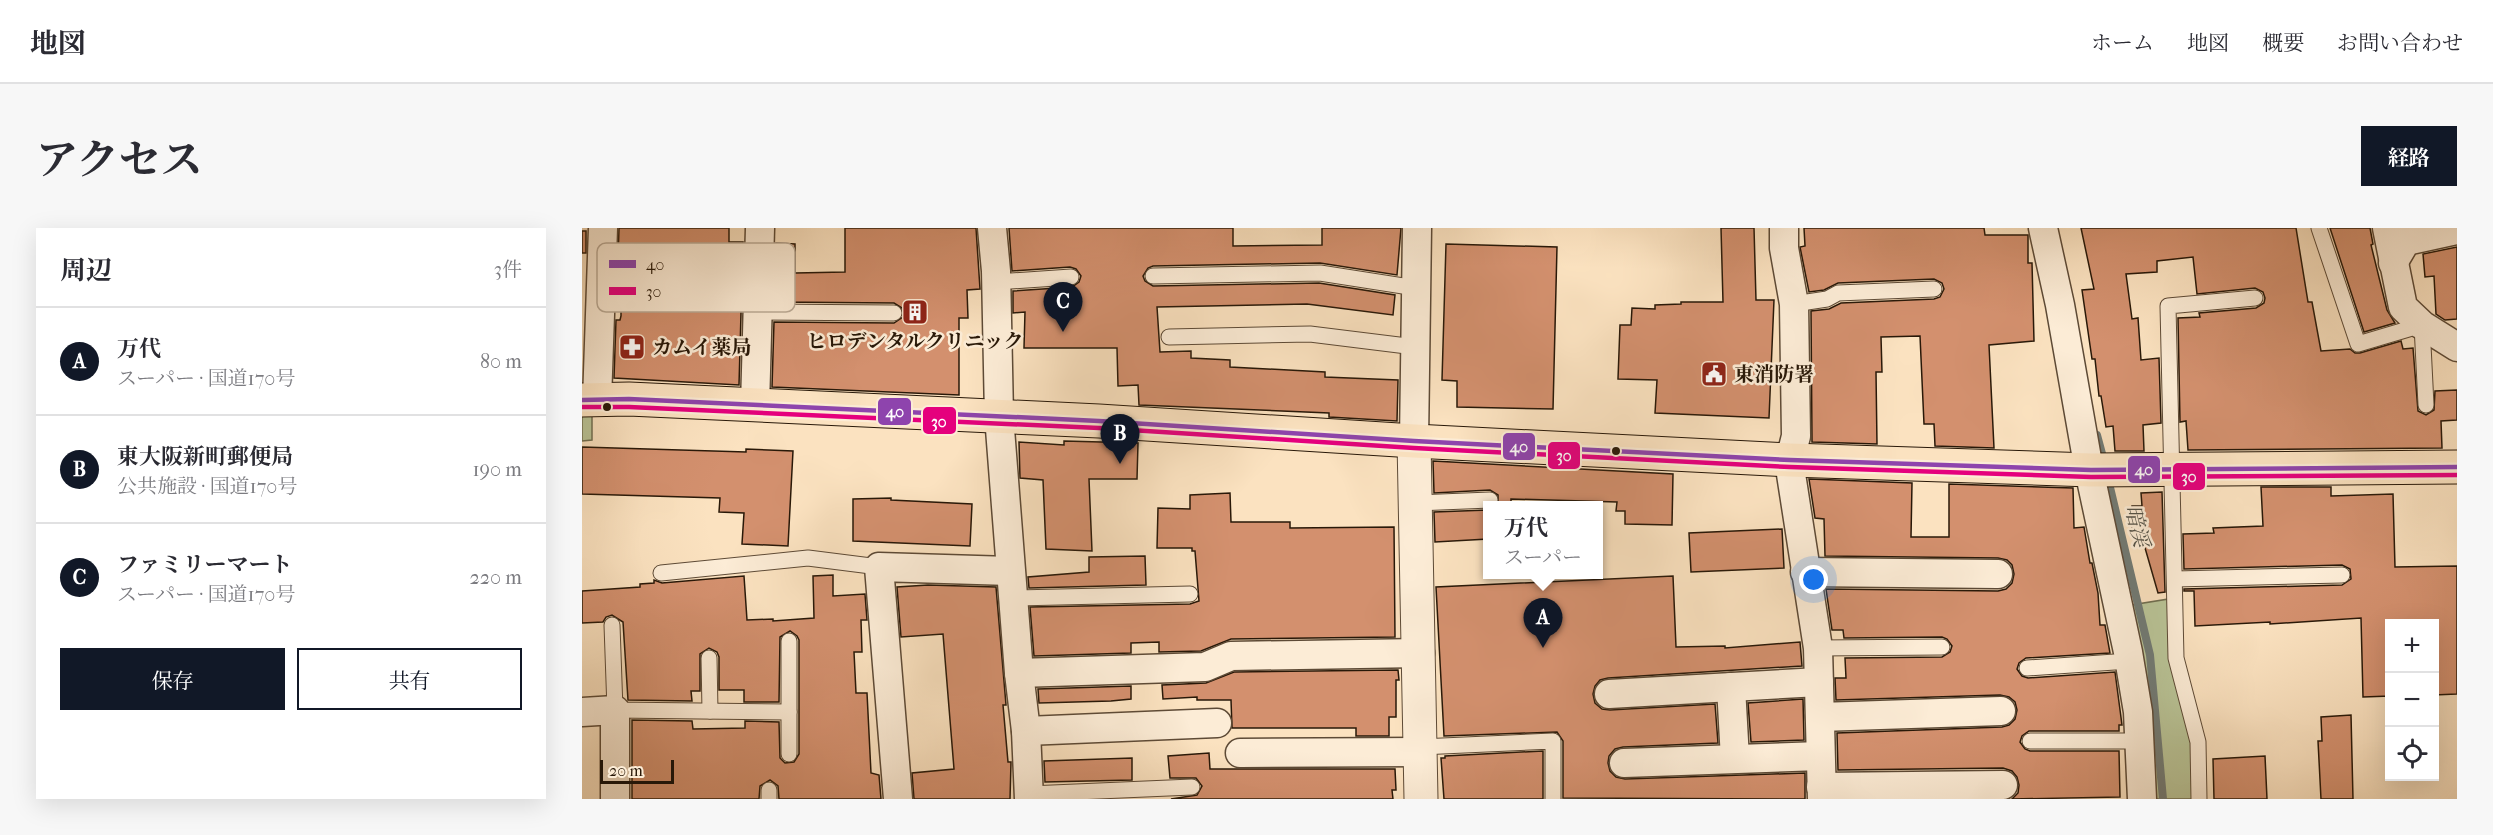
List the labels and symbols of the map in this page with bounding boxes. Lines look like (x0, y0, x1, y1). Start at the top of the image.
legend (597, 243, 795, 312)
text: 40 (646, 255, 664, 274)
text: 30 (646, 282, 661, 301)
pin: C (1044, 282, 1082, 332)
building icon: ヒロデンタルクリニック (900, 297, 930, 327)
place label: ヒロデンタルクリニック (806, 330, 1024, 353)
pharmacy icon: カムイ薬局 (617, 332, 647, 362)
place label: カムイ薬局 (652, 336, 752, 359)
public building icon: 東消防署 (1699, 359, 1729, 389)
place label: 東消防署 (1734, 363, 1814, 386)
line badge: 40 (877, 397, 912, 426)
unlabelled marker (601, 401, 613, 413)
text: 40 (885, 402, 904, 422)
line badge: 30 (922, 406, 957, 435)
text: 30 (931, 412, 947, 432)
pin: B (1100, 414, 1140, 464)
line badge: 40 (1502, 432, 1536, 461)
text: 40 (1509, 437, 1528, 457)
line badge: 30 (1547, 441, 1581, 470)
unlabelled marker (1610, 445, 1622, 457)
text: 30 (1556, 446, 1572, 466)
line badge: 40 (2127, 455, 2161, 484)
text: 40 (2134, 460, 2153, 480)
line badge: 30 (2172, 462, 2206, 491)
text: 30 (2181, 467, 2197, 487)
water label: 暗渓 (2120, 503, 2154, 552)
your location (1799, 565, 1828, 594)
pin: A (1524, 598, 1562, 648)
scale bar (600, 757, 674, 784)

